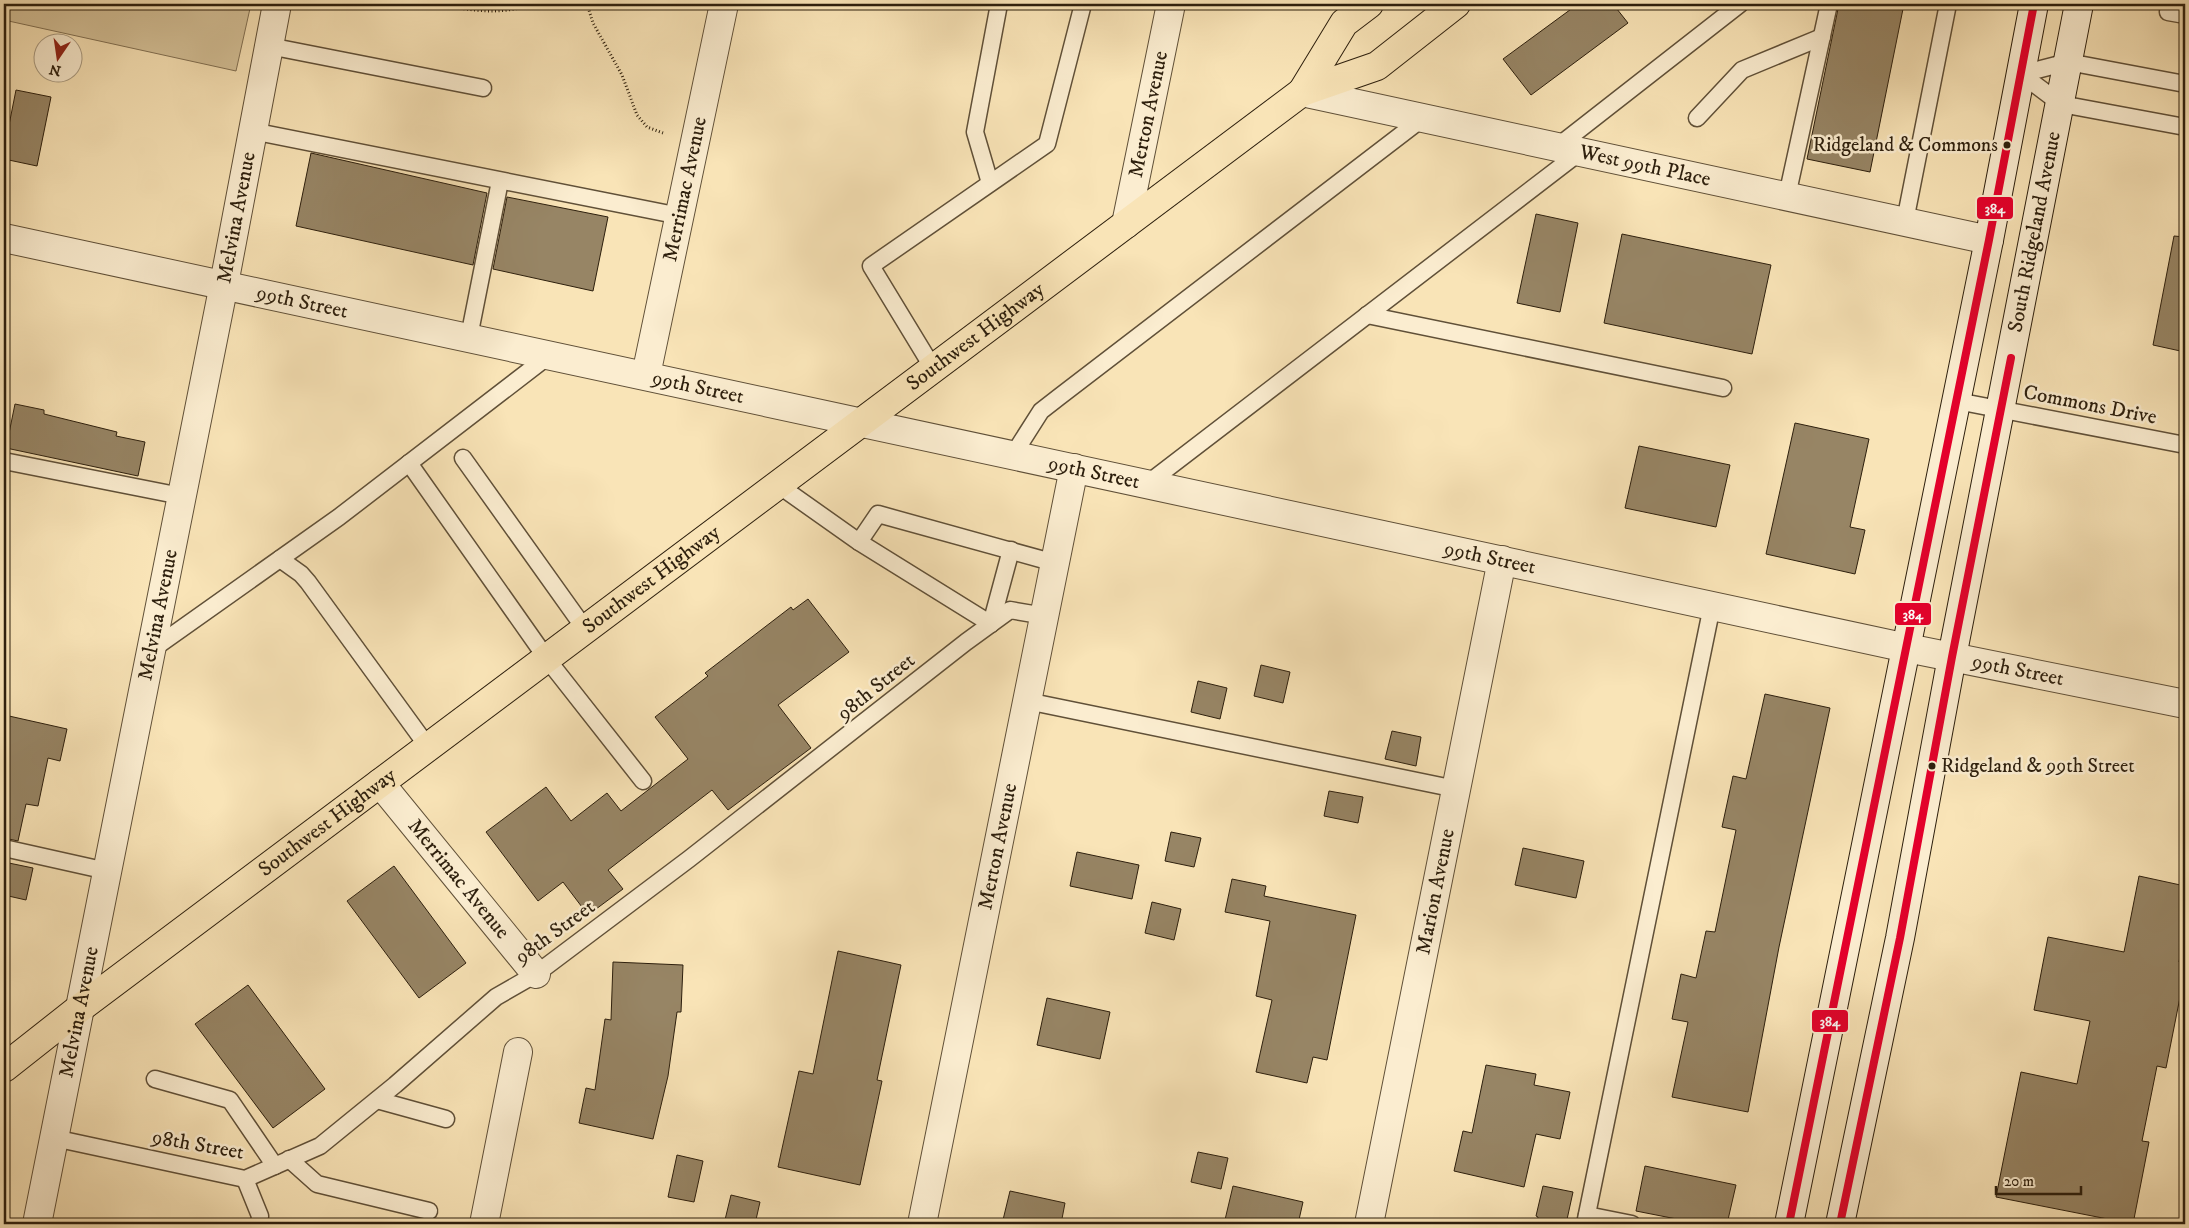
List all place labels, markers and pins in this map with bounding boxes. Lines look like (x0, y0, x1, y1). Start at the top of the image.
place label: Ridgeland & Commons (1813, 133, 1998, 158)
marker: Ridgeland & Commons (2002, 140, 2012, 150)
place label: Ridgeland & 99th Street (1941, 754, 2135, 779)
marker: Ridgeland & 99th Street (1927, 761, 1937, 771)

